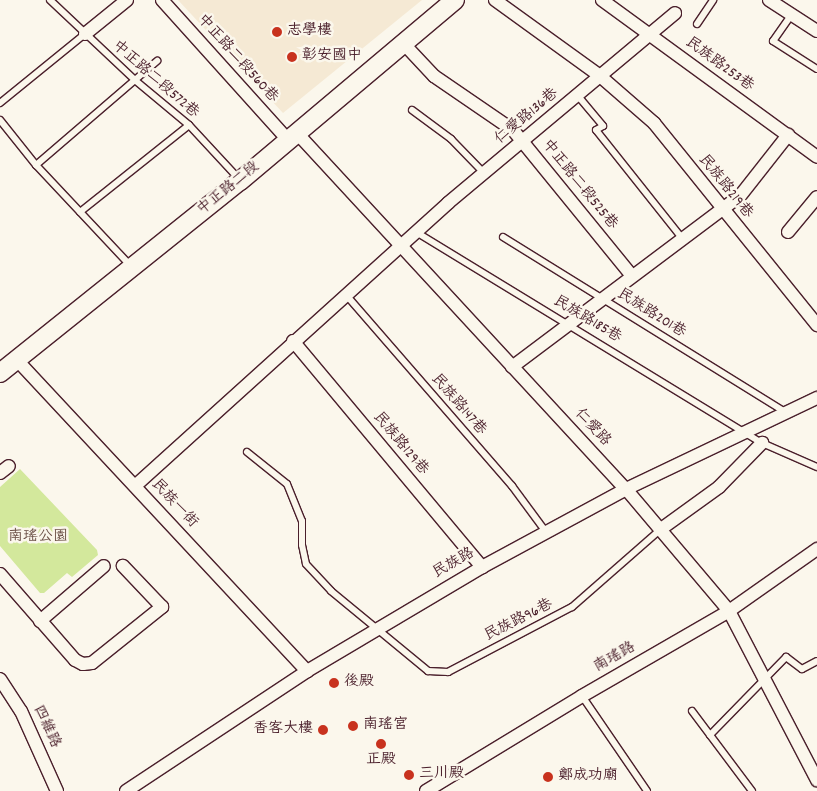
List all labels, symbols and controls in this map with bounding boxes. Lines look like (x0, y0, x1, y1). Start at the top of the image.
street label: 中正路二段560巷 (193, 11, 281, 107)
place label: 志學樓 (287, 23, 332, 41)
marker: 志學樓 (271, 26, 283, 38)
street label: 民族路253巷 (681, 34, 757, 96)
street label: 中正路二段572巷 (108, 37, 202, 123)
place label: 彰安國中 (302, 48, 362, 66)
marker: 彰安國中 (286, 51, 298, 63)
street label: 仁愛路136巷 (492, 85, 562, 149)
street label: 中正路二段525巷 (537, 136, 621, 234)
street label: 民族路219巷 (694, 152, 756, 222)
street label: 中正路二段 (194, 158, 264, 220)
street label: 民族路201巷 (613, 286, 689, 342)
street label: 民族路185巷 (550, 293, 624, 347)
street label: 民族路147巷 (427, 371, 489, 439)
street label: 仁愛路 (570, 405, 614, 451)
street label: 民族路129巷 (368, 409, 432, 479)
street label: 民族一街 (147, 476, 201, 532)
park label: 南瑤公園 (8, 529, 68, 547)
street label: 民族路 (430, 545, 478, 583)
street label: 民族路96巷 (482, 596, 556, 646)
street label: 南瑤路 (591, 639, 639, 677)
place label: 後殿 (344, 674, 374, 692)
marker: 後殿 (328, 677, 340, 689)
street label: 四維路 (28, 703, 64, 751)
place label: 南瑤宮 (363, 717, 408, 735)
marker: 南瑤宮 (347, 720, 359, 732)
place label: 香客大樓 (253, 721, 313, 739)
marker: 香客大樓 (317, 724, 329, 736)
marker: 正殿 (375, 738, 387, 750)
place label: 正殿 (366, 752, 396, 770)
place label: 三川殿 (419, 766, 464, 784)
place label: 鄭成功廟 (558, 768, 618, 786)
marker: 三川殿 (403, 769, 415, 781)
marker: 鄭成功廟 (542, 771, 554, 783)

